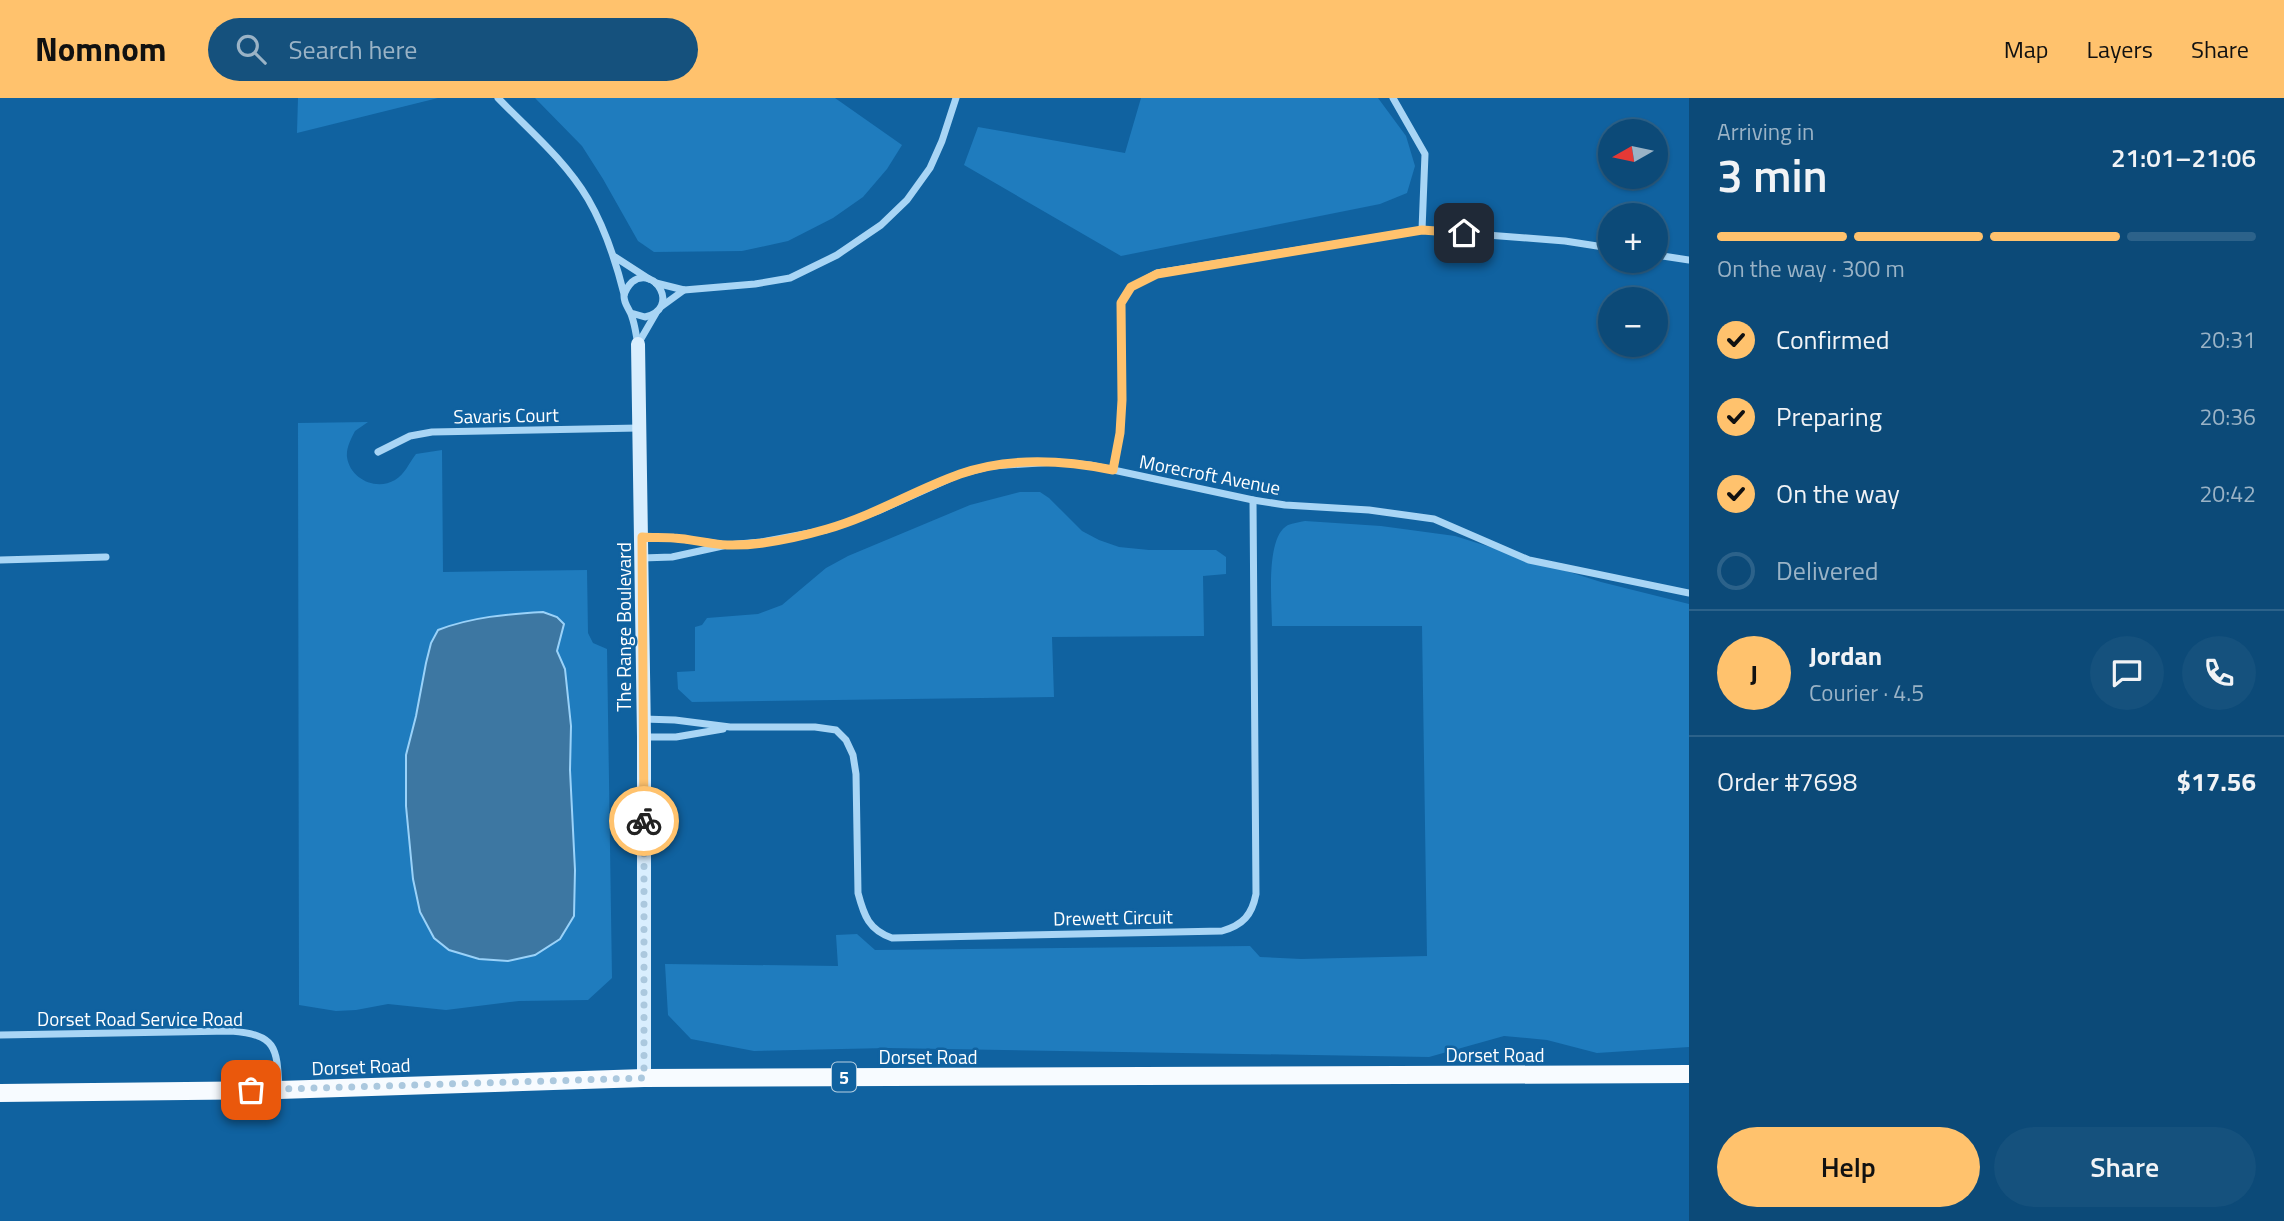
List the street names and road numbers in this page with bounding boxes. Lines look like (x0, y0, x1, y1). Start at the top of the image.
street label: Savaris Court (453, 400, 559, 430)
street label: Morecroft Avenue (1137, 446, 1283, 502)
street label: The Range Boulevard (609, 542, 638, 712)
street label: Drewett Circuit (1053, 901, 1173, 933)
street label: Dorset Road Service Road (37, 1004, 243, 1033)
street label: Dorset Road (1445, 1040, 1545, 1069)
street label: Dorset Road (878, 1042, 978, 1071)
street label: Dorset Road (311, 1050, 411, 1082)
road number: 5 (832, 1062, 856, 1092)

